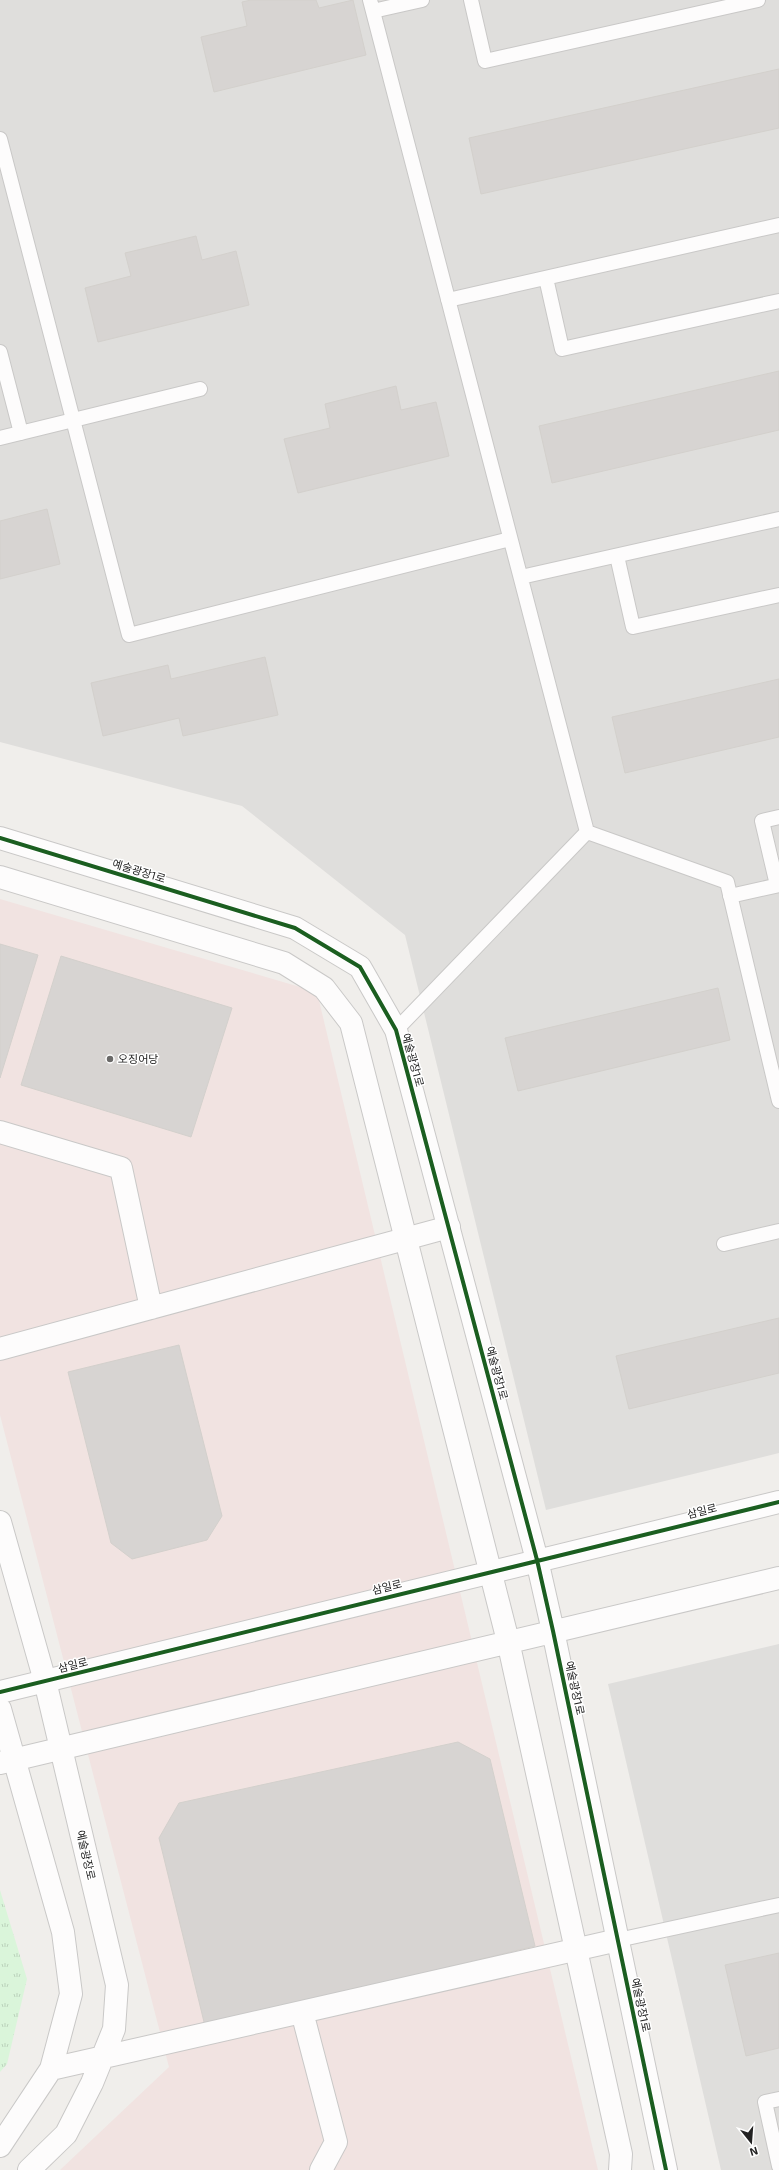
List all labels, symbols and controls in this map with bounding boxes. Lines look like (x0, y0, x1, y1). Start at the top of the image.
street label: 예술광장1로 (111, 856, 167, 885)
street label: 예술광장1로 (400, 1032, 427, 1088)
place label: 오징어당 (118, 1052, 158, 1065)
marker: 오징어당 (105, 1054, 115, 1064)
street label: 예술광장1로 (484, 1345, 511, 1401)
street label: 삼일로 (686, 1501, 718, 1520)
street label: 삼일로 (371, 1577, 403, 1596)
street label: 삼일로 (57, 1655, 89, 1674)
street label: 예술광장1로 (563, 1660, 588, 1716)
street label: 예술광장로 (74, 1829, 99, 1881)
street label: 예술광장1로 (629, 1977, 654, 2033)
north arrow (731, 2122, 771, 2162)
text: N (748, 2145, 760, 2159)

